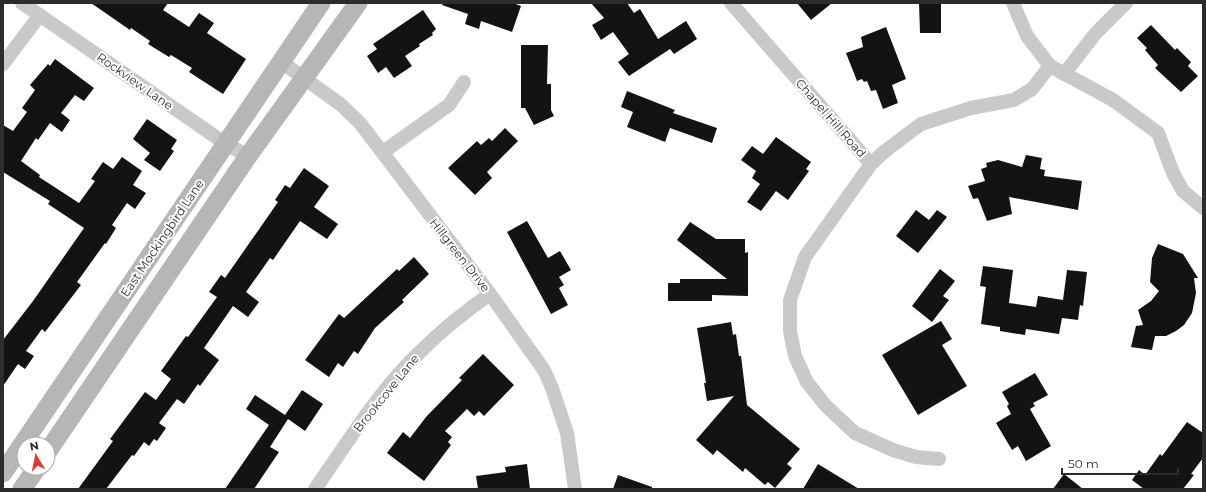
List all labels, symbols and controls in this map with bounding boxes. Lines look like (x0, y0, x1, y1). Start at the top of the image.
street label: Rockview Lane (94, 49, 176, 113)
street label: Chapel Hill Road (793, 76, 869, 160)
street label: East Mockingbird Lane (117, 177, 207, 299)
street label: Hillgreen Drive (427, 215, 493, 295)
street label: Brookcove Lane (350, 351, 422, 435)
north arrow (16, 436, 56, 476)
text: N (29, 438, 40, 454)
scale bar (1062, 450, 1178, 476)
text: 50 m (1068, 456, 1099, 471)

